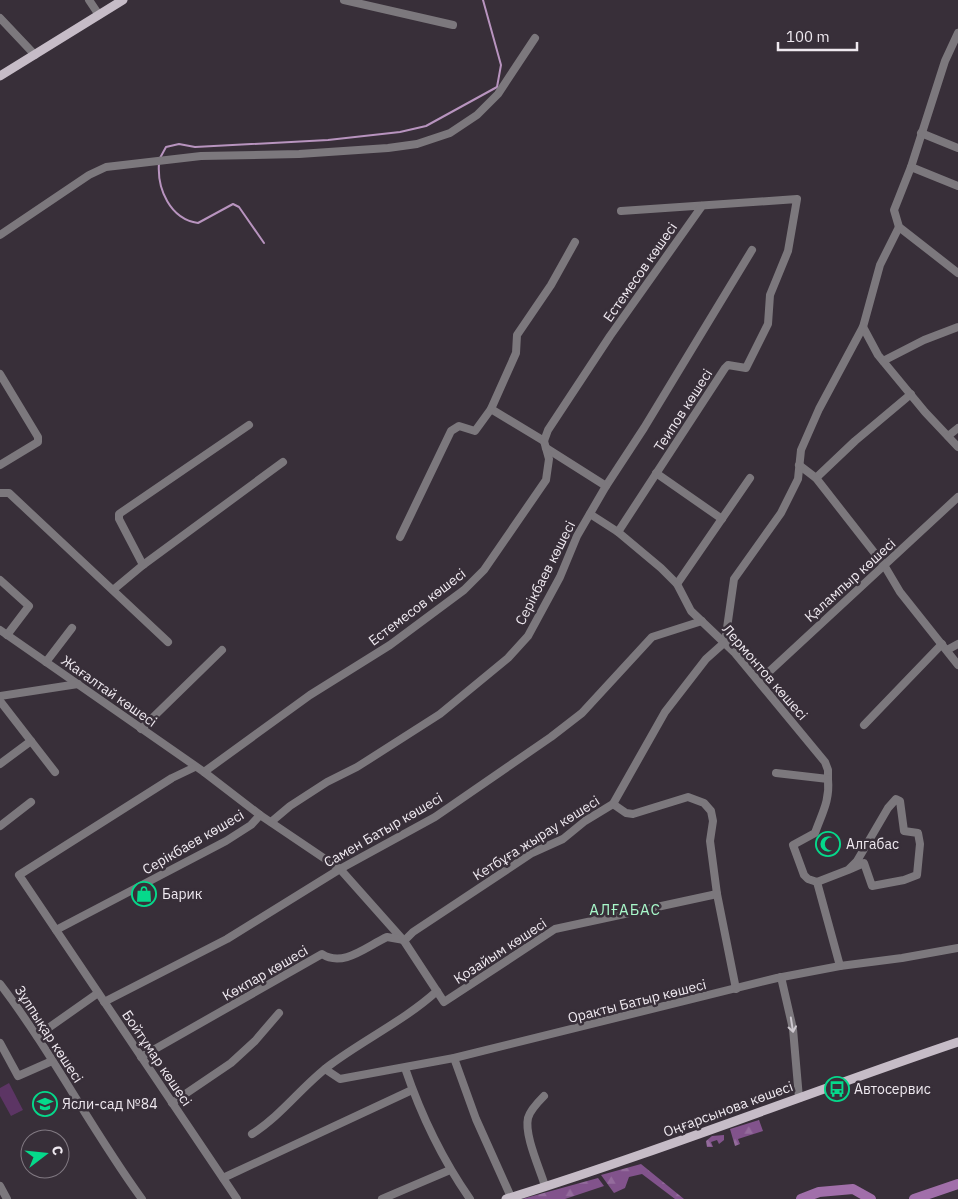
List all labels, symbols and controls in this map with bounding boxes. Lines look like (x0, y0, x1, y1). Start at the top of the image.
scale bar (778, 20, 857, 52)
text: 100 m (786, 27, 830, 46)
street label: Естемесов көшесі (599, 219, 681, 325)
street label: Теипов көшесі (650, 365, 716, 455)
street label: Серікбаев көшесі (511, 518, 579, 628)
street label: Қалампыр көшесі (801, 534, 899, 626)
street label: Естемесов көшесі (365, 565, 469, 649)
street label: Лермонтов көшесі (718, 620, 812, 724)
street label: Жағалтай көшесі (58, 651, 160, 731)
street label: Самен Батыр көшесі (320, 789, 446, 871)
street label: Кетбұға жырау көшесі (469, 792, 603, 884)
street label: Серікбаев көшесі (139, 806, 247, 878)
mosque icon: Алгабас (815, 831, 841, 857)
place label: Алгабас (846, 835, 899, 853)
shop icon: Барик (131, 881, 157, 907)
place label: Барик (162, 885, 203, 903)
district label: АЛҒАБАС (589, 900, 661, 919)
street label: Қозайым көшесі (450, 914, 550, 988)
street label: Көкпар көшесі (219, 941, 311, 1005)
street label: Оракты Батыр көшесі (566, 975, 708, 1027)
street label: Зұлпықар көшесі (11, 982, 87, 1086)
street label: Бойтұмар көшесі (118, 1007, 196, 1109)
one-way arrow (788, 1016, 798, 1032)
bus stop icon: Автосервис (824, 1076, 850, 1102)
street label: Оңғарсынова көшесі (661, 1077, 795, 1141)
place label: Автосервис (854, 1080, 931, 1098)
school or university icon: Ясли-сад №84 (32, 1091, 58, 1117)
place label: Ясли-сад №84 (62, 1095, 158, 1113)
north arrow (20, 1129, 70, 1179)
text: С (48, 1144, 67, 1157)

